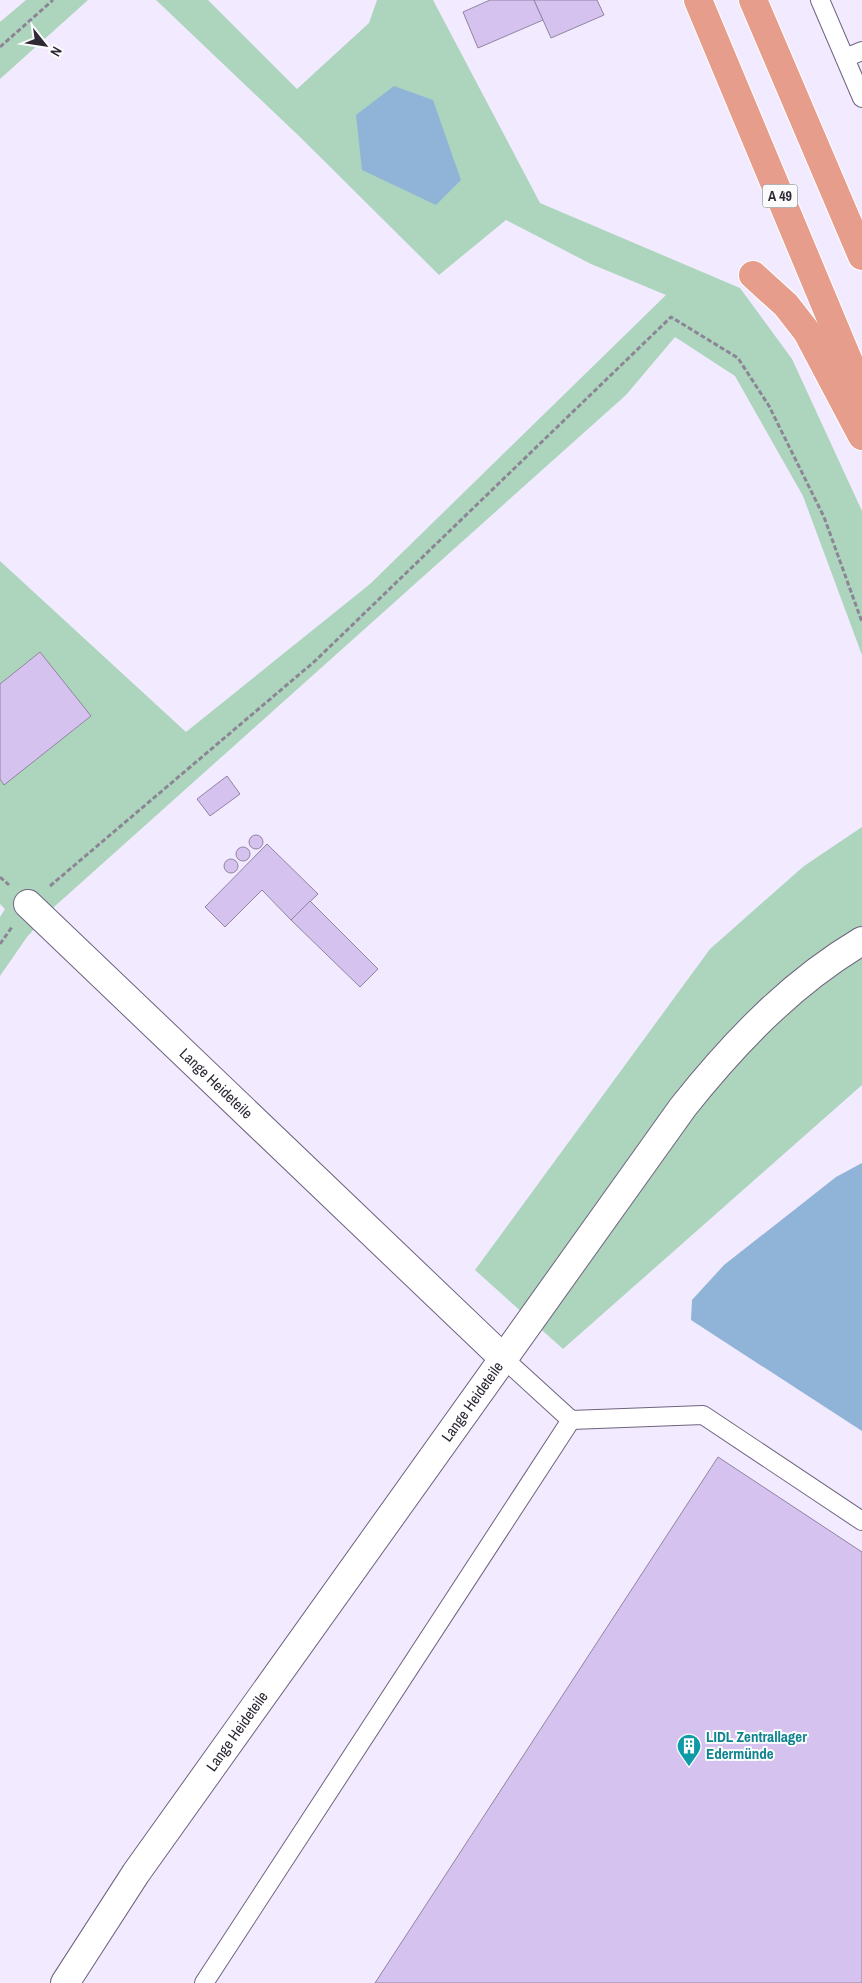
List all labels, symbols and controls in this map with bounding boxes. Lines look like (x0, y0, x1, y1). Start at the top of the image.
north arrow (20, 20, 70, 70)
text: N (46, 43, 66, 60)
road number: A 49 (762, 185, 798, 208)
street label: Lange Heideteile (175, 1043, 258, 1123)
street label: Lange Heideteile (436, 1357, 508, 1446)
street label: Lange Heideteile (201, 1687, 273, 1775)
place label: LIDL Zentrallager Edermünde (706, 1726, 807, 1764)
building icon: LIDL Zentrallager Edermünde (676, 1733, 702, 1767)

